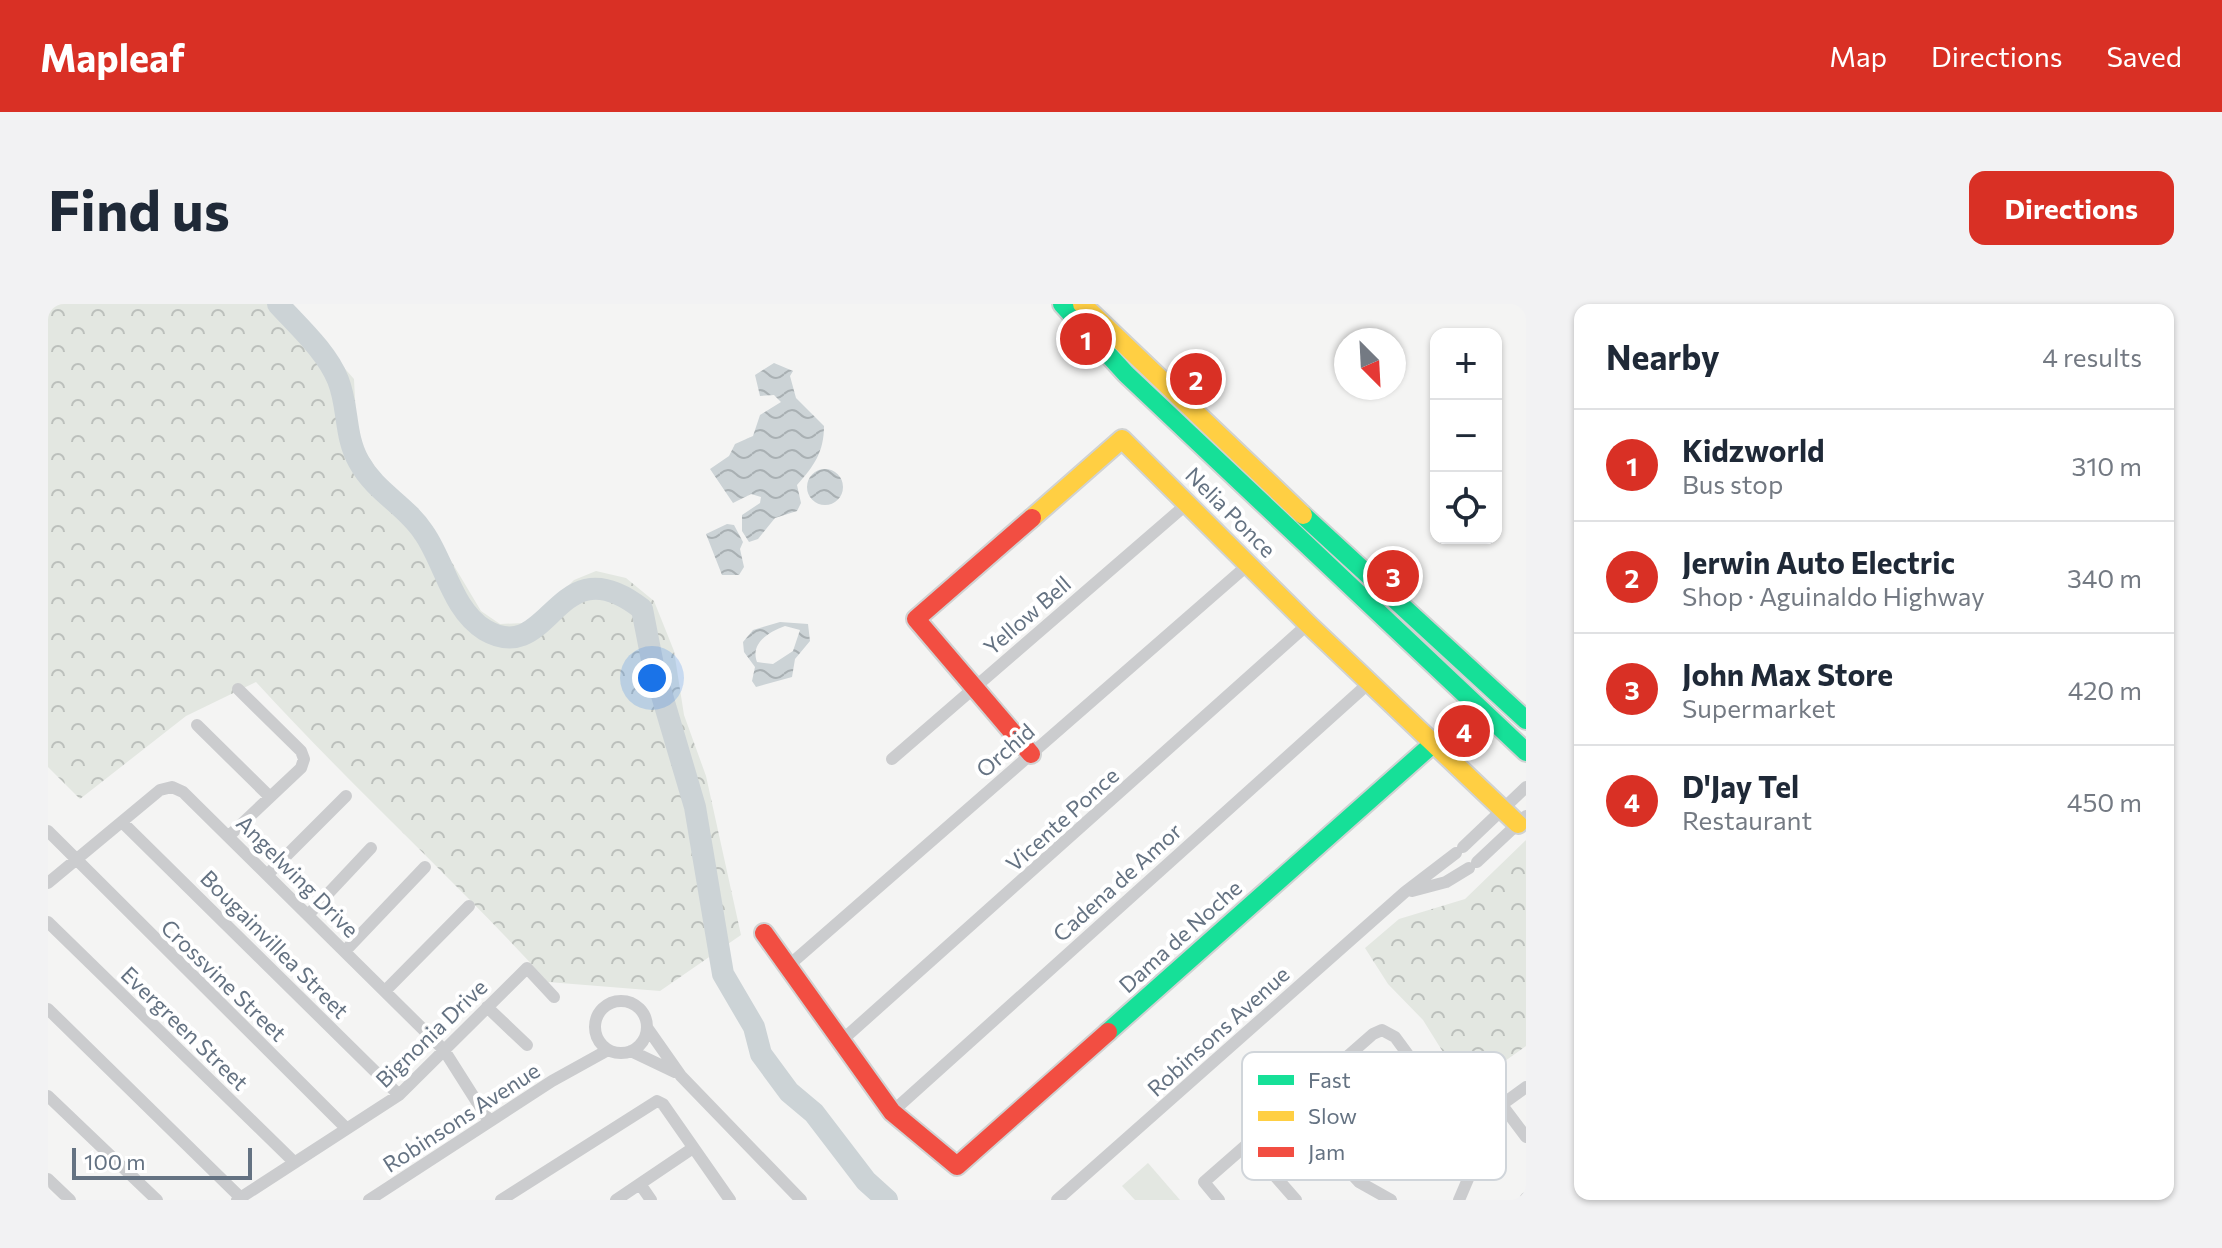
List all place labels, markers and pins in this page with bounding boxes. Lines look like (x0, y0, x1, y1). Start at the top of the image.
pin: 1 (1060, 309, 1112, 369)
pin: 2 (1170, 349, 1222, 409)
pin: 3 (1367, 546, 1419, 606)
pin: 4 (1438, 701, 1490, 761)

